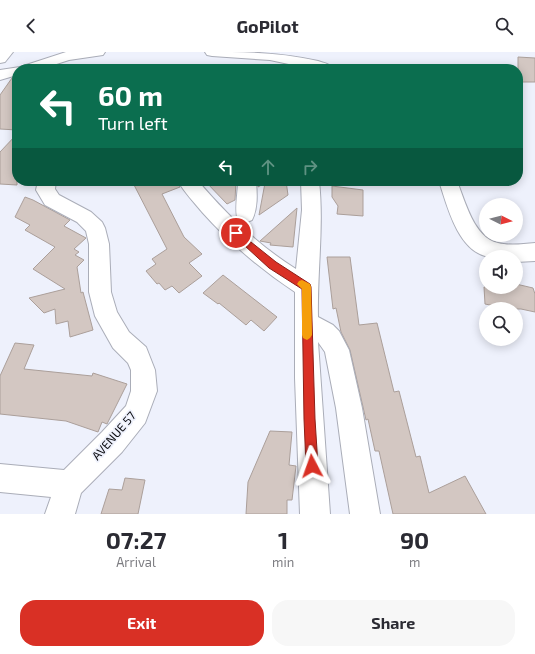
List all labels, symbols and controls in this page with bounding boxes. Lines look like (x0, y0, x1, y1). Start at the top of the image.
icon: back (20, 15, 42, 37)
text: GoPilot (236, 15, 299, 37)
icon: search (493, 15, 515, 37)
text: 60 m (98, 78, 163, 112)
icon: left (32, 80, 84, 132)
text: Turn left (98, 112, 168, 134)
icon: left (215, 156, 237, 178)
icon: ahead (257, 156, 279, 178)
icon: right (299, 156, 321, 178)
north arrow (479, 198, 523, 242)
map controls (479, 198, 523, 346)
pin (219, 216, 253, 250)
icon: arrive (225, 222, 247, 244)
button: sound (479, 250, 523, 294)
button: search (479, 302, 523, 346)
street label: AVENUE 57 (88, 408, 138, 462)
position arrow (291, 445, 333, 487)
text: 07:27 (106, 525, 166, 554)
text: 1 (278, 525, 288, 554)
text: 90 (400, 525, 429, 554)
text: Arrival (116, 554, 156, 570)
text: min (272, 554, 294, 570)
text: m (409, 554, 420, 570)
button: Exit (20, 600, 264, 646)
button: Share (272, 600, 515, 646)

